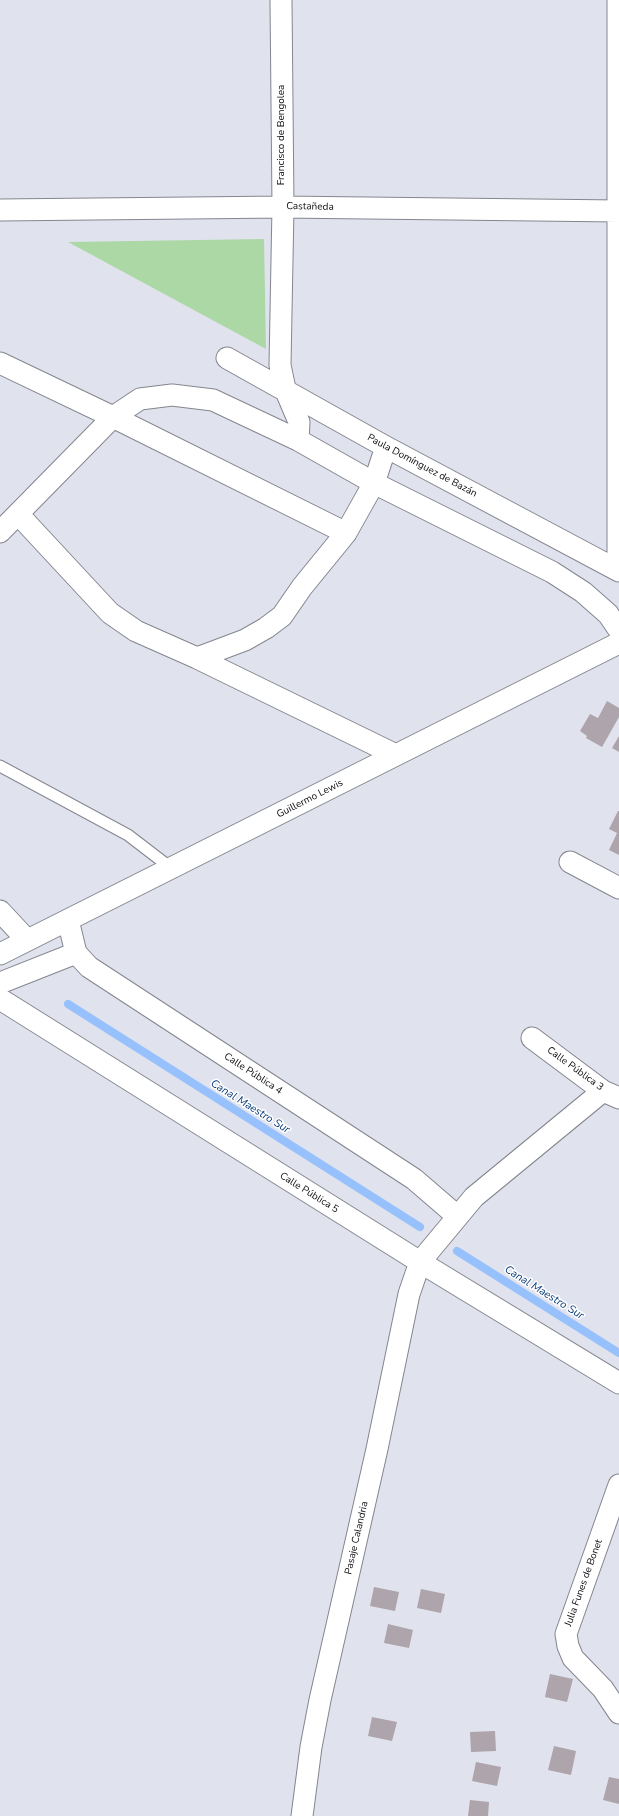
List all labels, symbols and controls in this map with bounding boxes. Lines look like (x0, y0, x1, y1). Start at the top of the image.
street label: Francisco de Bengolea (276, 85, 288, 185)
street label: Castañeda (286, 201, 334, 213)
street label: Paula Domínguez de Bazán (365, 432, 479, 500)
street label: Guillermo Lewis (275, 777, 345, 821)
street label: Calle Pública 3 (544, 1044, 606, 1094)
street label: Calle Pública 4 (222, 1051, 284, 1097)
water label: Canal Maestro Sur (208, 1077, 292, 1137)
street label: Calle Pública 5 (277, 1170, 341, 1216)
water label: Canal Maestro Sur (502, 1263, 586, 1323)
street label: Pasaje Calandria (343, 1500, 371, 1576)
street label: Julia Funes de Bonet (563, 1538, 605, 1628)

